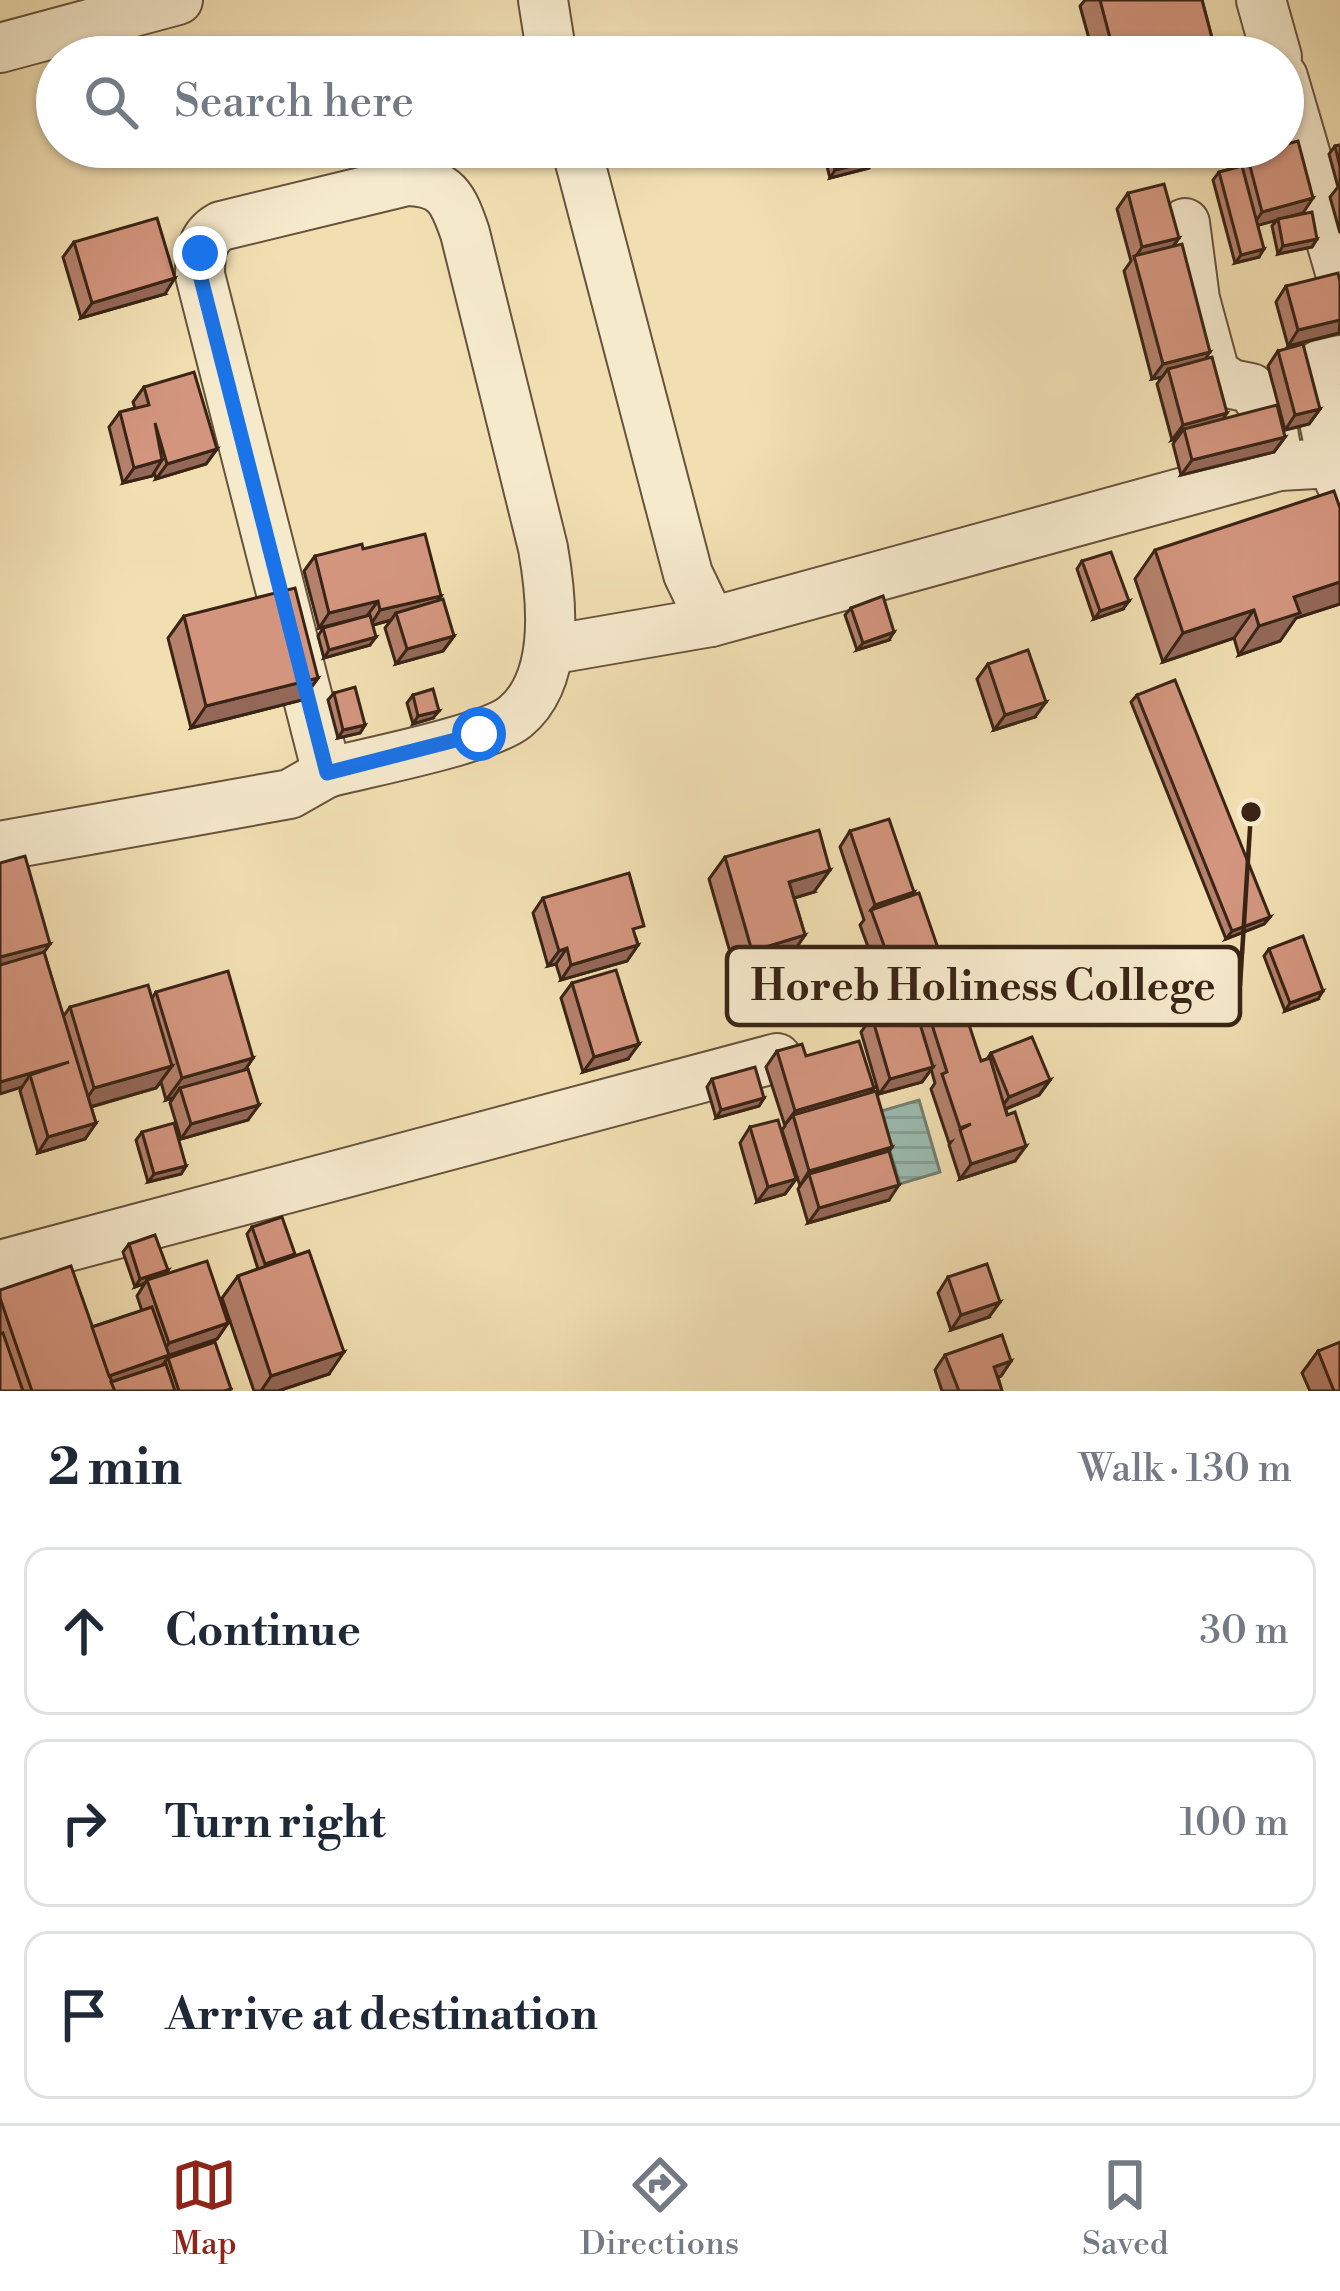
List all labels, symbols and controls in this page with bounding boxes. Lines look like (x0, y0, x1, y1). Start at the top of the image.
search box (36, 36, 1304, 168)
icon: search (78, 69, 144, 135)
text: Search here (174, 74, 414, 131)
route end (173, 226, 227, 280)
route start (452, 707, 506, 761)
callout: Horeb Holiness College (727, 947, 1240, 1025)
text: Horeb Holiness College (751, 961, 1215, 1014)
text: 2 min (48, 1437, 182, 1501)
text: Walk · 130 m (1079, 1445, 1292, 1494)
icon: ahead (51, 1598, 117, 1664)
text: Continue (165, 1603, 361, 1660)
text: 30 m (1199, 1607, 1289, 1656)
icon: right (51, 1790, 117, 1856)
text: Turn right (165, 1795, 386, 1852)
text: 100 m (1180, 1799, 1289, 1848)
icon: arrive (51, 1982, 117, 2048)
text: Arrive at destination (165, 1987, 598, 2044)
tab: Map (171, 2152, 237, 2265)
tab: Directions (580, 2152, 739, 2265)
tab: Saved (1082, 2152, 1169, 2265)

